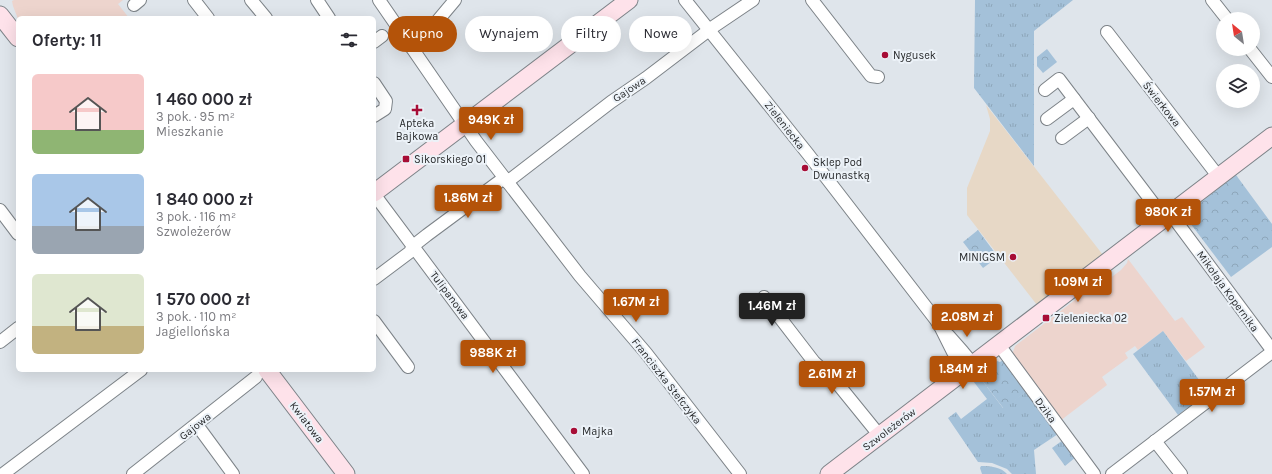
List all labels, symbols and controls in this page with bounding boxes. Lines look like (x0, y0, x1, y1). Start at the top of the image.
north arrow (1216, 12, 1260, 56)
map controls (1216, 12, 1260, 108)
chip: Kupno (388, 16, 457, 52)
chip: Wynajem (465, 16, 553, 52)
chip: Filtry (561, 16, 621, 52)
chip: Nowe (629, 16, 692, 52)
icon: filters (338, 29, 360, 51)
text: Oferty: 11 (32, 30, 102, 50)
place label: Nygusek (893, 49, 936, 62)
marker: Nygusek (880, 50, 890, 60)
button: layers (1216, 64, 1260, 108)
street label: Gajowa (610, 74, 648, 105)
street label: Świerkowa (1140, 78, 1185, 129)
text: 1 460 000 zł (156, 89, 252, 109)
icon: home (64, 90, 112, 138)
street label: Zieleniecka (762, 99, 807, 152)
marker: Apteka Bajkowa (412, 105, 422, 115)
pin: 949K zł (454, 107, 528, 141)
text: 3 pok. · 95 m² (156, 109, 235, 124)
text: 949K zł (468, 112, 514, 127)
place label: Apteka Bajkowa (396, 117, 438, 143)
text: Mieszkanie (156, 124, 223, 139)
place label: Sikorskiego 01 (414, 153, 486, 166)
marker: Sikorskiego 01 (401, 154, 411, 164)
place label: Sklep Pod Dwunastką (813, 156, 870, 182)
marker: Sklep Pod Dwunastką (800, 163, 810, 173)
pin: 1.86M zł (427, 185, 509, 219)
text: 1 840 000 zł (156, 189, 253, 209)
icon: home (64, 190, 112, 238)
text: 1.86M zł (444, 190, 492, 205)
pin: 980K zł (1131, 199, 1205, 233)
text: 980K zł (1145, 204, 1191, 219)
text: 3 pok. · 116 m² (156, 209, 236, 224)
text: Szwoleżerów (156, 224, 231, 239)
street label: Mikołaja Kopernika (1194, 248, 1261, 334)
place label: MINIGSM (959, 251, 1005, 264)
marker: MINIGSM (1008, 252, 1018, 262)
street label: Tulipanowa (427, 269, 472, 322)
pin: 1.09M zł (1037, 269, 1119, 303)
text: 1.09M zł (1054, 274, 1102, 289)
text: 1 570 000 zł (156, 289, 250, 309)
pin: 1.67M zł (595, 289, 677, 323)
icon: home (64, 290, 112, 338)
pin: 1.46M zł (731, 293, 813, 327)
text: 1.67M zł (613, 294, 659, 309)
text: 1.46M zł (748, 298, 796, 313)
pin: 2.08M zł (926, 304, 1008, 338)
text: 3 pok. · 110 m² (156, 309, 236, 324)
text: 2.08M zł (941, 309, 993, 324)
place label: Zieleniecka 02 (1054, 312, 1127, 325)
marker: Zieleniecka 02 (1041, 313, 1051, 323)
text: Jagiellońska (156, 324, 230, 339)
street label: Franciszka Stefczyka (629, 336, 704, 427)
pin: 988K zł (456, 340, 530, 374)
text: 988K zł (470, 345, 516, 360)
pin: 1.84M zł (922, 356, 1004, 390)
pin: 2.61M zł (791, 361, 873, 395)
text: 1.84M zł (939, 361, 987, 376)
text: 2.61M zł (808, 366, 856, 381)
pin: 1.57M zł (1171, 379, 1253, 413)
text: 1.57M zł (1189, 384, 1235, 399)
street label: Dzika (1032, 395, 1059, 425)
street label: Kwiatowa (287, 399, 326, 445)
street label: Szwoleżerów (860, 405, 919, 454)
street label: Gajowa (177, 410, 214, 443)
place label: Majka (582, 425, 613, 438)
marker: Majka (569, 426, 579, 436)

